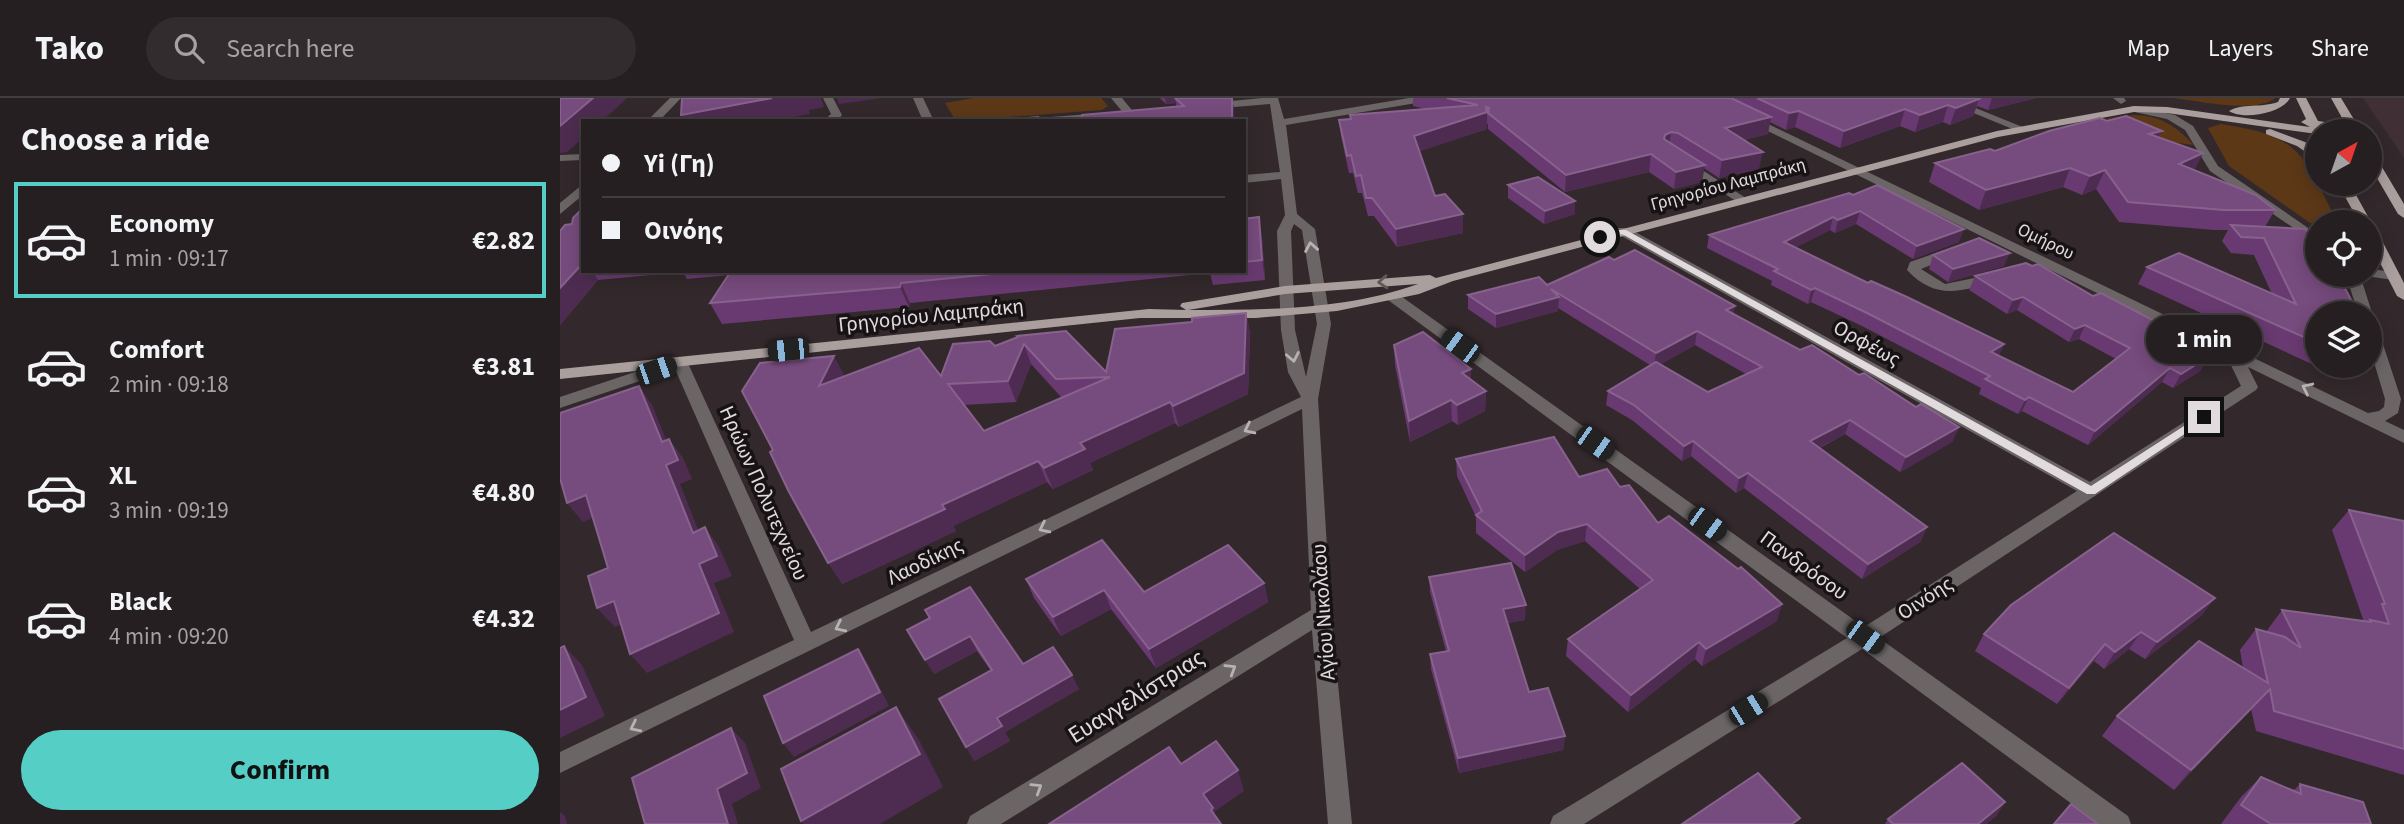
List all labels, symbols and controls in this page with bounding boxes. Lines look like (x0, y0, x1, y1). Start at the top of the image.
search box (146, 17, 636, 80)
text: Tako (35, 25, 104, 72)
icon: search (170, 29, 208, 67)
text: Search here (226, 30, 354, 67)
text: Map (2127, 31, 2170, 66)
text: Layers (2208, 31, 2273, 66)
text: Share (2311, 31, 2369, 66)
text: Choose a ride (21, 117, 210, 163)
north arrow (2305, 119, 2382, 196)
map controls (2305, 119, 2382, 378)
text: Yi (Γη) (644, 145, 715, 182)
street label: Γρηγορίου Λαμπράκη (1648, 152, 1809, 217)
text: Economy (109, 205, 214, 242)
icon: car (25, 209, 88, 272)
button: locate (2305, 210, 2382, 287)
text: Οινόης (644, 212, 723, 249)
street label: Ομήρου (2013, 217, 2078, 266)
route start (1584, 221, 1616, 253)
text: €2.82 (472, 222, 535, 259)
one-way arrow (1304, 241, 1319, 253)
text: 1 min · 09:17 (109, 242, 229, 275)
one-way arrow (1377, 275, 1388, 290)
street label: Γρηγορίου Λαμπράκη (837, 290, 1025, 340)
button: layers (2305, 301, 2382, 378)
street label: Ορφέως (1828, 312, 1906, 374)
callout: 1 min (2146, 316, 2262, 364)
text: 1 min (2176, 323, 2232, 356)
car (1437, 325, 1484, 367)
text: Comfort (109, 331, 204, 368)
icon: car (25, 335, 88, 398)
car (767, 337, 810, 363)
text: €3.81 (472, 348, 535, 385)
one-way arrow (1285, 351, 1300, 363)
car (633, 353, 680, 387)
text: 2 min · 09:18 (109, 368, 229, 401)
one-way arrow (2302, 383, 2314, 397)
street label: Ηρώων Πολυτεχνείου (712, 401, 816, 585)
route end (2188, 401, 2220, 433)
one-way arrow (1244, 420, 1256, 434)
car (1572, 422, 1619, 464)
text: XL (109, 457, 137, 494)
icon: car (25, 461, 88, 524)
text: €4.80 (472, 474, 535, 511)
text: 3 min · 09:19 (109, 494, 229, 527)
car (1684, 503, 1731, 545)
one-way arrow (1039, 520, 1051, 534)
street label: Πανδρόσου (1754, 523, 1854, 607)
street label: Λαοδίκης (882, 530, 968, 592)
street label: Αγίου Νικολάου (1303, 543, 1343, 681)
street label: Οινόης (1891, 569, 1959, 627)
text: Black (109, 583, 172, 620)
icon: car (25, 587, 88, 650)
text: €4.32 (472, 600, 535, 637)
car (1842, 616, 1889, 658)
one-way arrow (835, 619, 847, 633)
text: 4 min · 09:20 (109, 620, 229, 653)
street label: Ευαγγελίστριας (1061, 640, 1211, 752)
one-way arrow (1223, 664, 1236, 677)
car (1725, 689, 1772, 729)
one-way arrow (630, 718, 642, 732)
button: Confirm (21, 730, 539, 810)
one-way arrow (1030, 784, 1043, 797)

